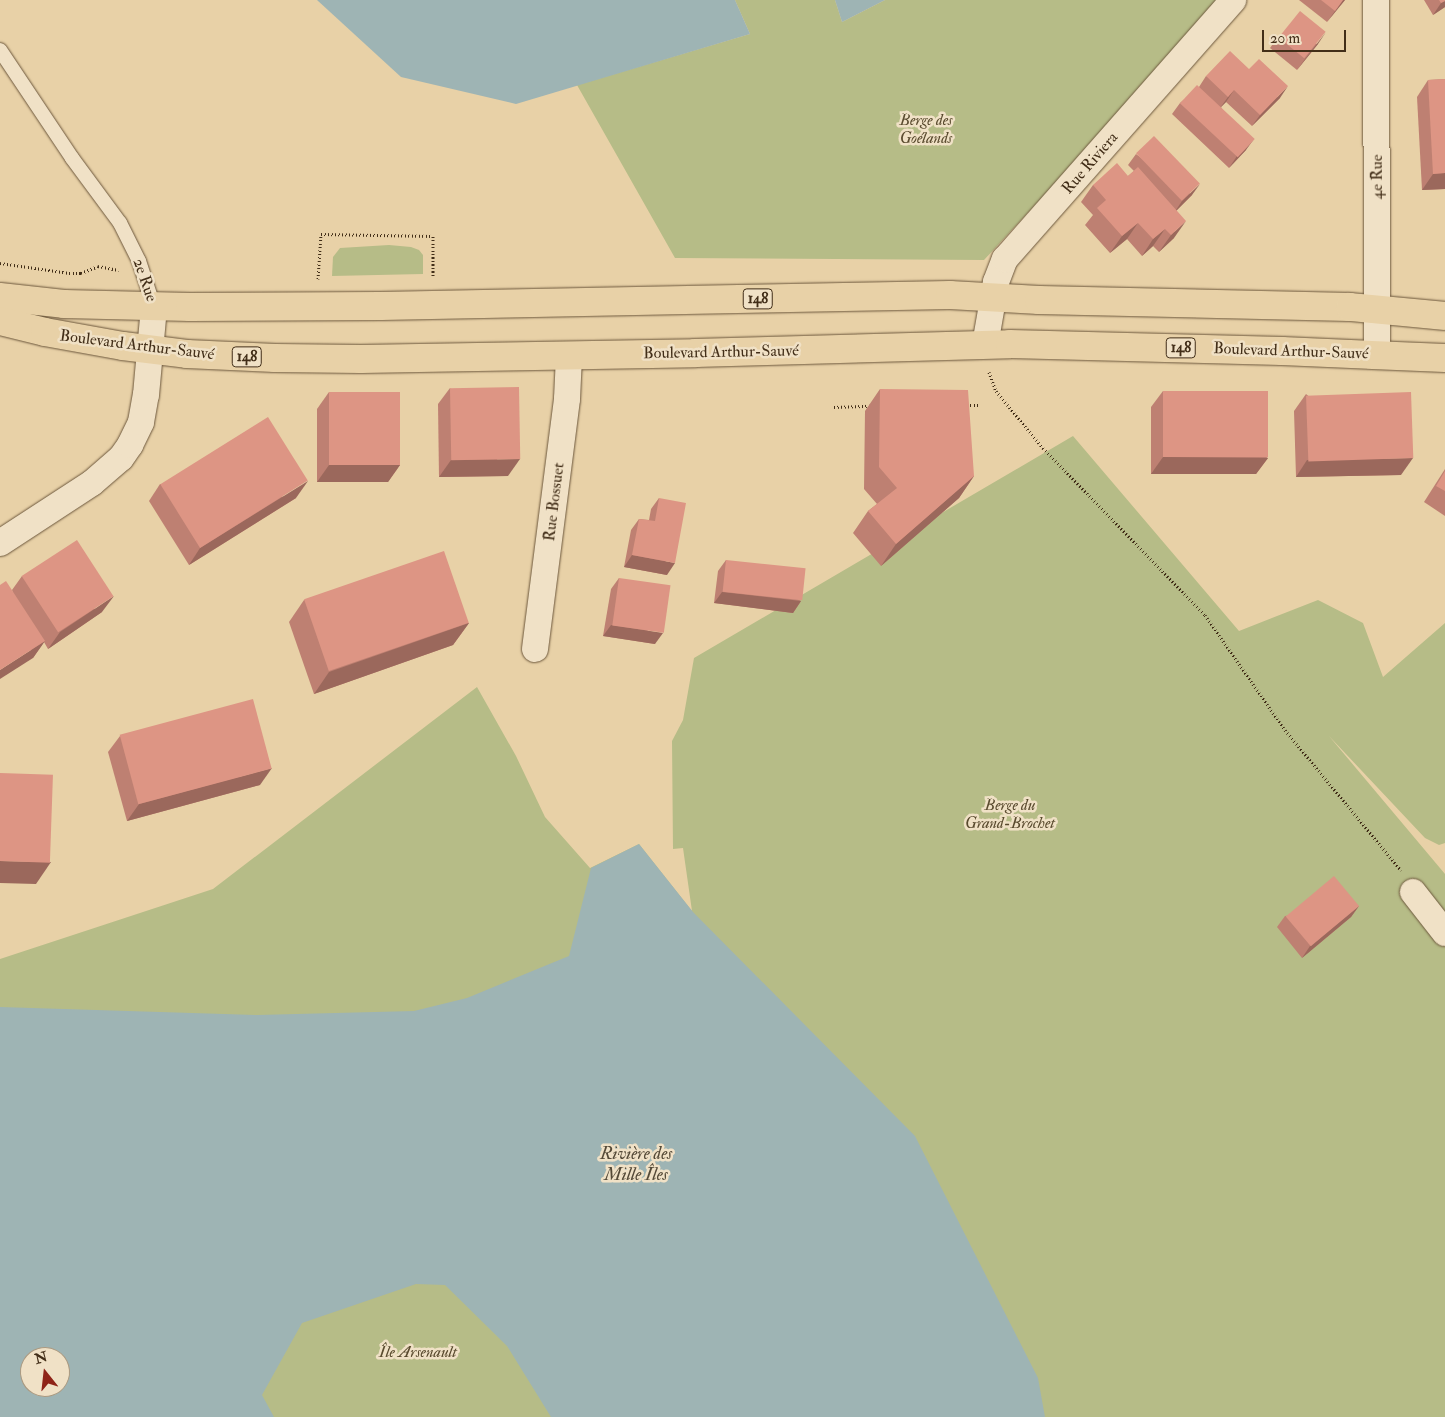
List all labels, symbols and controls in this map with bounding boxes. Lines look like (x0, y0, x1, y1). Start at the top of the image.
scale bar (1265, 20, 1349, 52)
text: 20 m (1270, 29, 1300, 48)
park label: Berge des Goélands (900, 110, 952, 148)
street label: Rue Riviera (1058, 128, 1122, 198)
street label: 4e Rue (1367, 155, 1387, 199)
street label: 2e Rue (129, 256, 161, 304)
road number: 148 (742, 286, 774, 312)
street label: Boulevard Arthur-Sauvé (59, 326, 215, 364)
road number: 148 (1165, 336, 1197, 360)
street label: Boulevard Arthur-Sauvé (1213, 339, 1369, 363)
street label: Boulevard Arthur-Sauvé (643, 341, 799, 363)
road number: 148 (231, 344, 263, 370)
street label: Rue Bossuet (540, 462, 568, 542)
park label: Berge du Grand-Brochet (965, 795, 1055, 833)
water label: Rivière des Mille Îles (600, 1144, 672, 1186)
park label: Île Arsenault (379, 1342, 457, 1362)
north arrow (20, 1347, 70, 1397)
text: N (33, 1348, 49, 1368)

